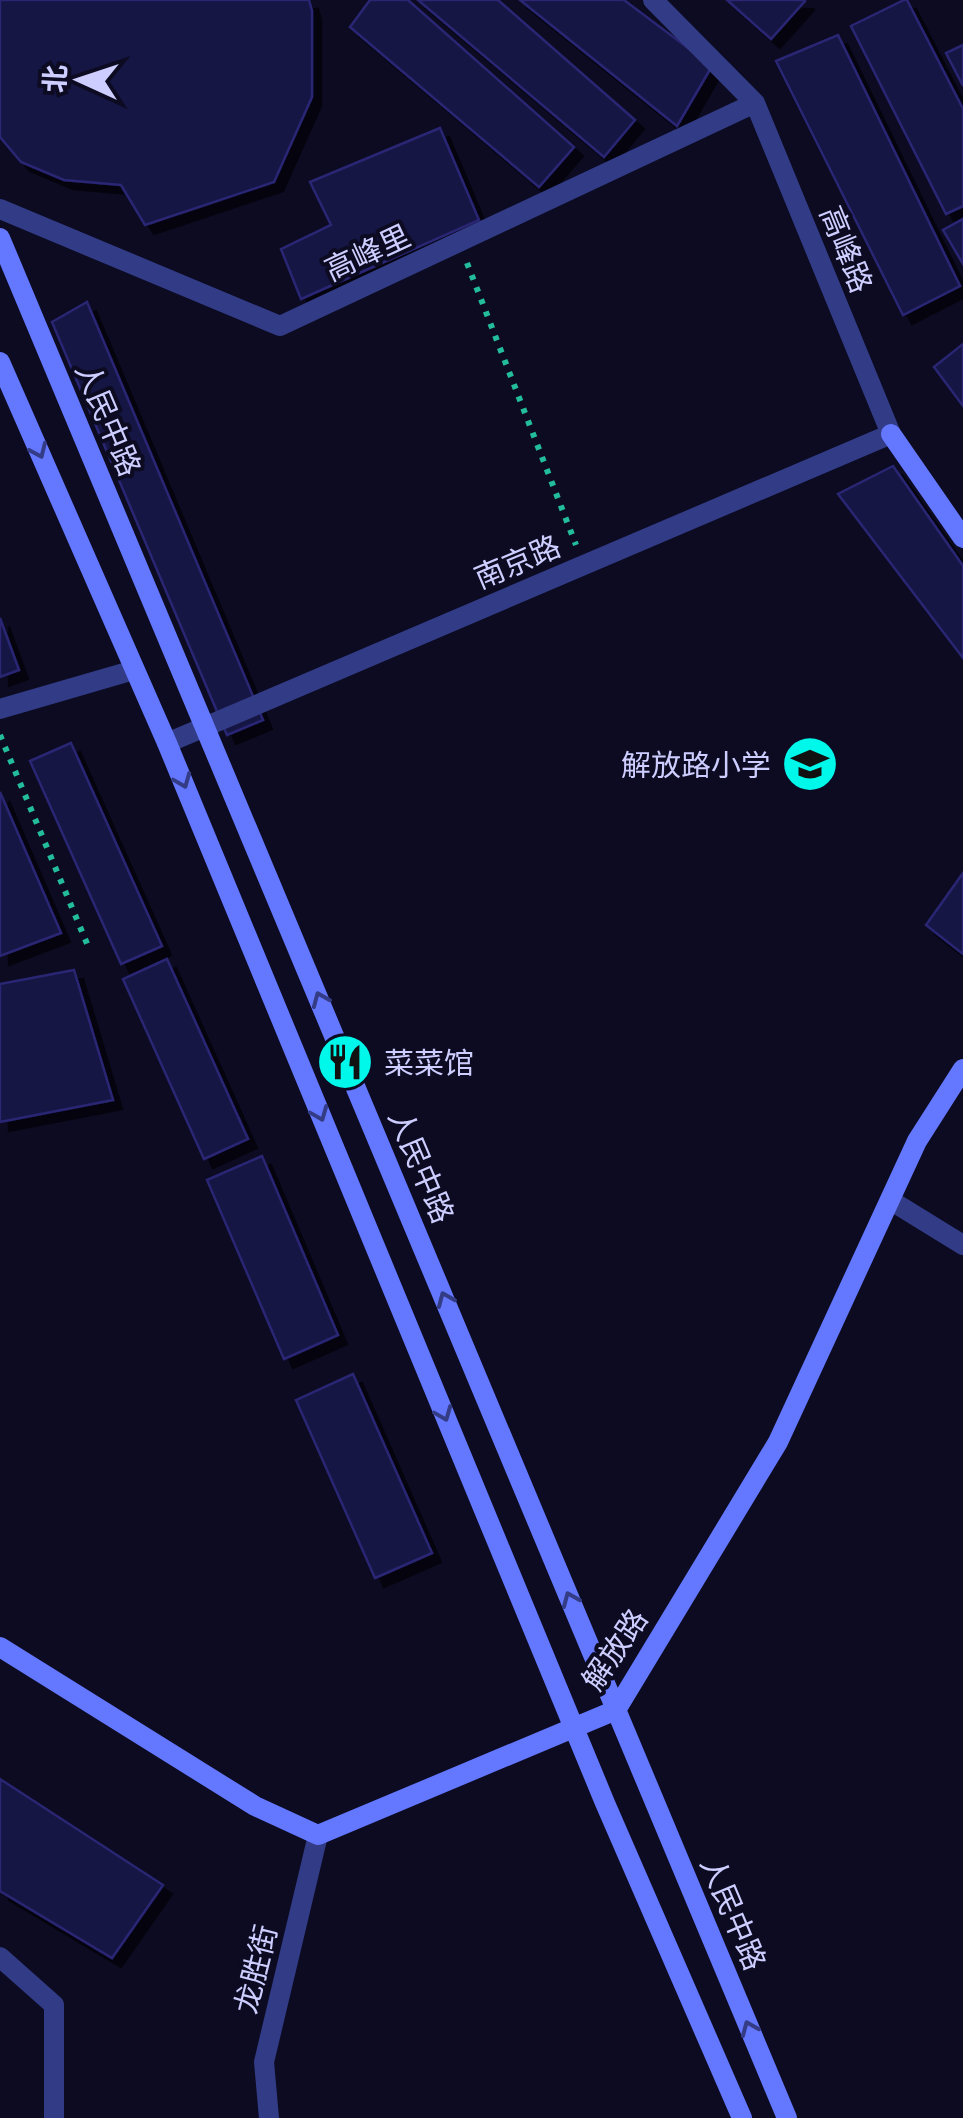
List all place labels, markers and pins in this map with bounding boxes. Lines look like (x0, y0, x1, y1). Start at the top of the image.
school or university icon: 解放路小学 (780, 734, 840, 794)
place label: 解放路小学 (621, 745, 771, 784)
restaurant icon: 菜菜馆 (315, 1032, 375, 1092)
place label: 菜菜馆 (384, 1043, 474, 1082)

